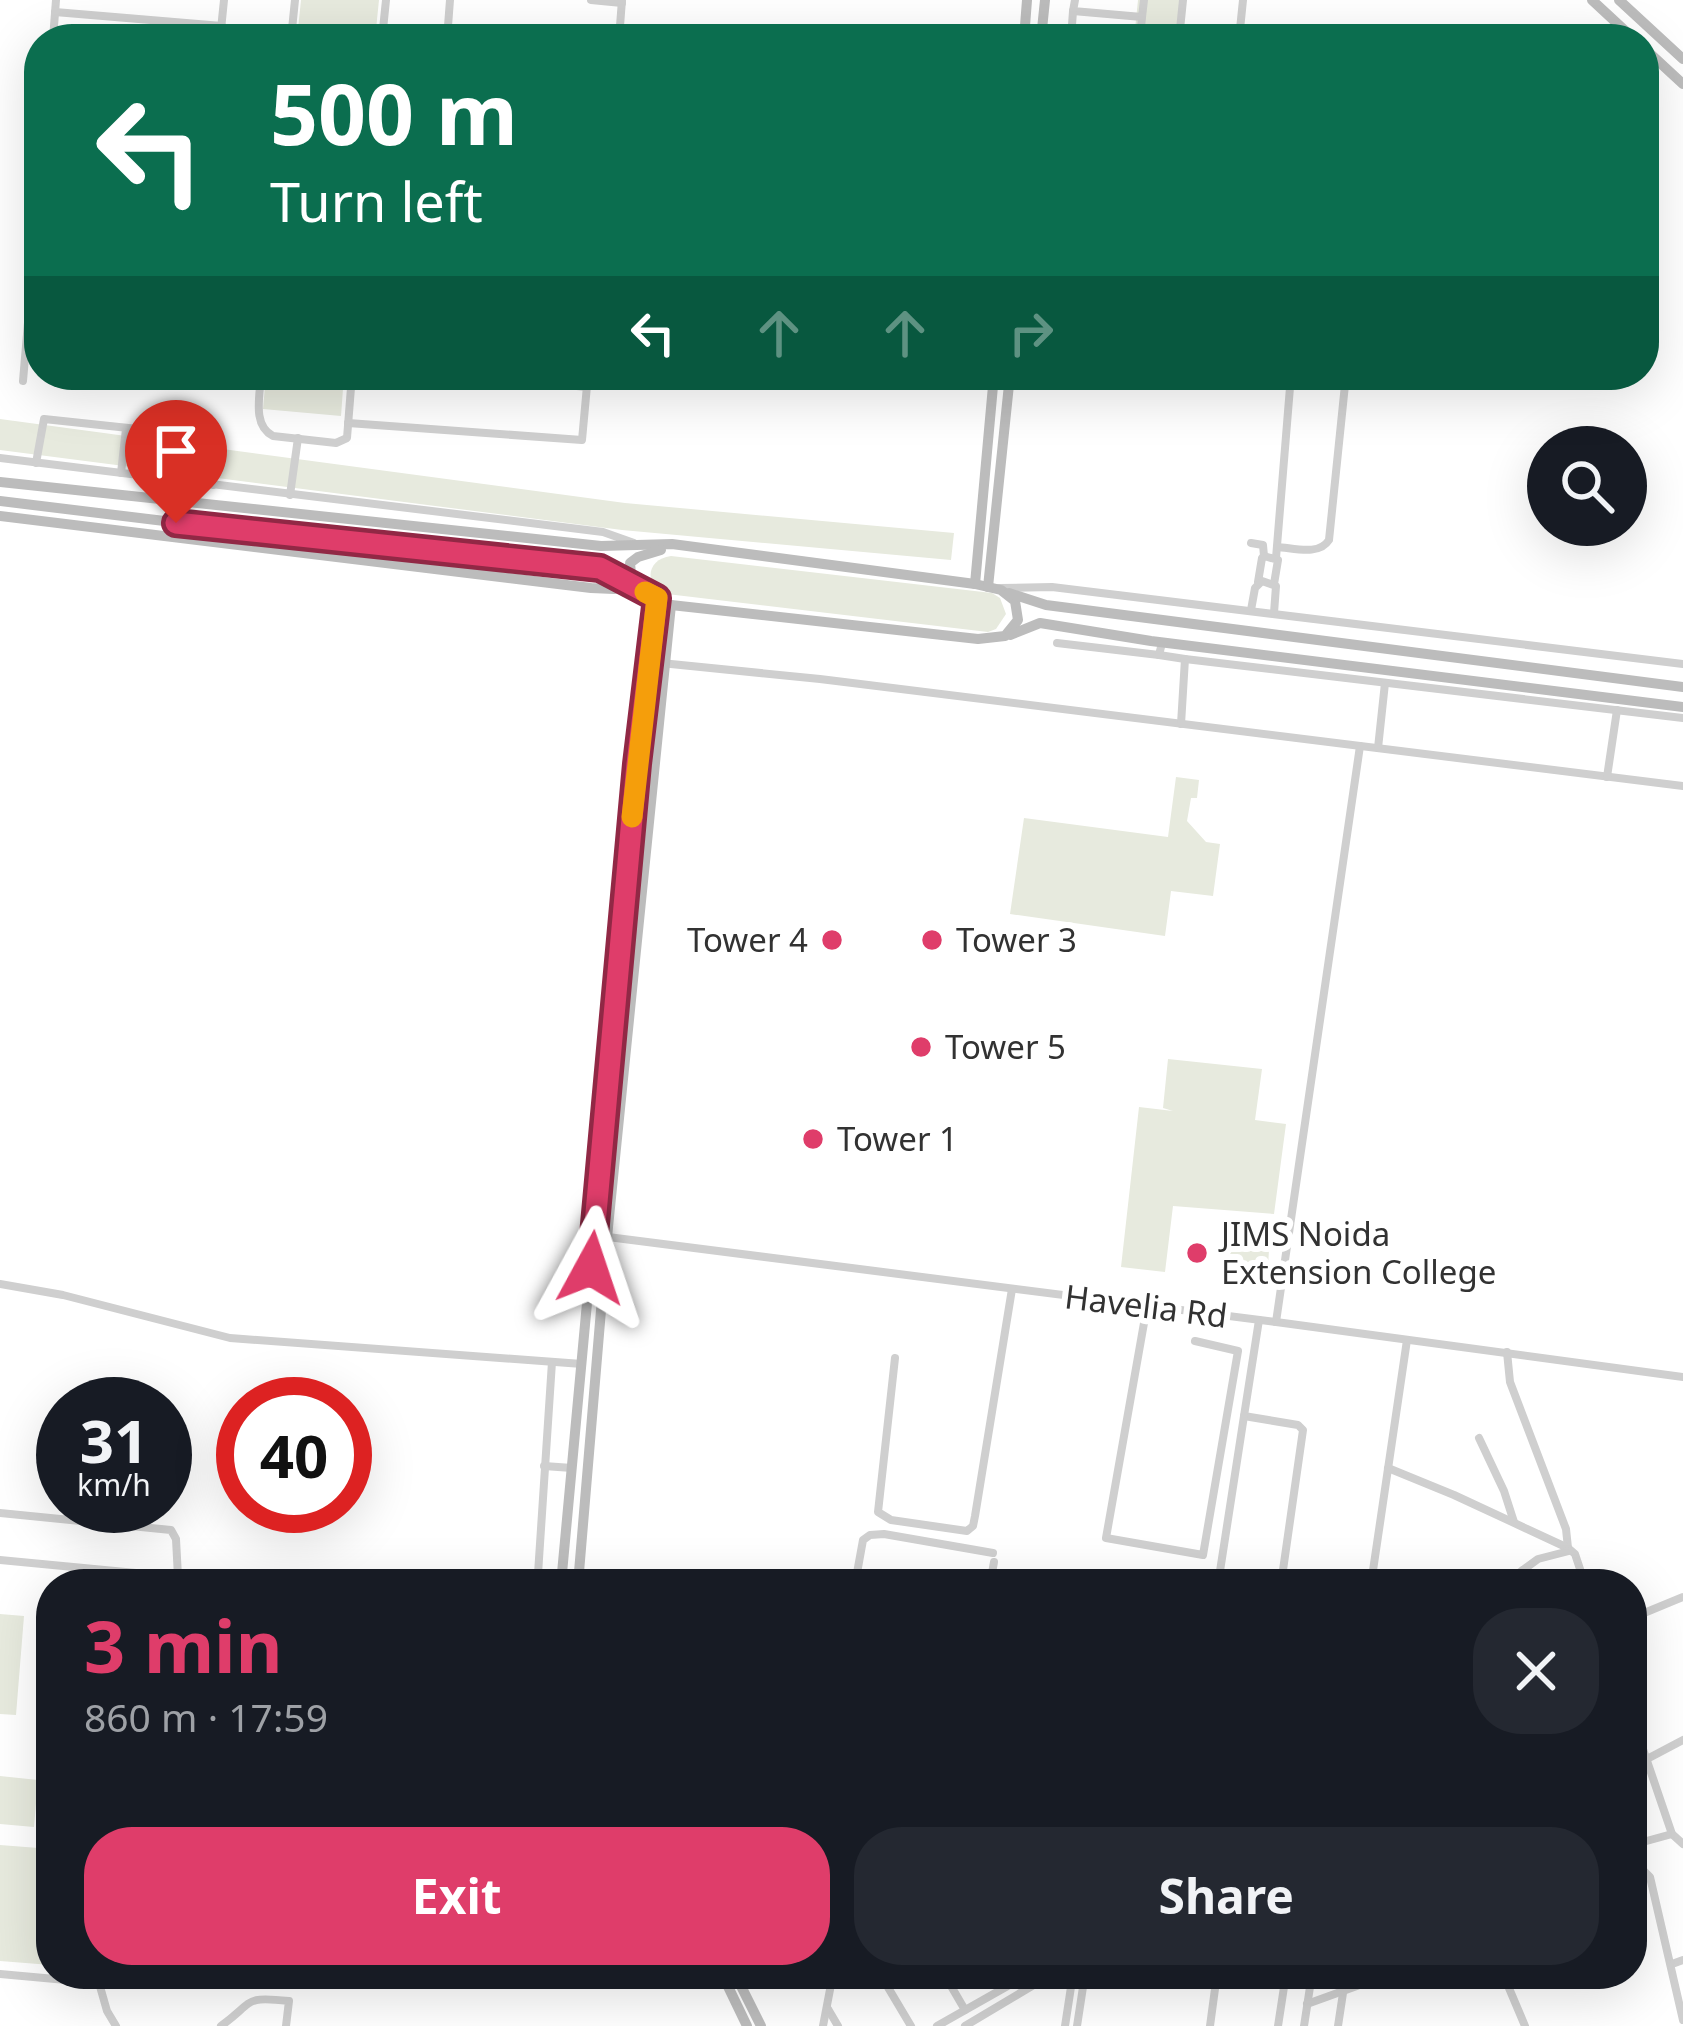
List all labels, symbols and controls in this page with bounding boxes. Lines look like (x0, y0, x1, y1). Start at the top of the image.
text: 500 m (270, 55, 518, 170)
icon: left (72, 72, 228, 228)
text: Turn left (270, 164, 483, 238)
icon: left (620, 300, 686, 366)
icon: ahead (746, 300, 812, 366)
icon: ahead (872, 300, 938, 366)
icon: right (998, 300, 1064, 366)
pin (125, 400, 227, 523)
icon: arrive (143, 418, 209, 484)
map controls (1527, 426, 1647, 546)
button: search (1527, 426, 1647, 546)
place label: Tower 4 (687, 917, 808, 962)
place label: Tower 3 (956, 917, 1077, 962)
marker: Tower 4 (819, 927, 845, 953)
marker: Tower 3 (919, 927, 945, 953)
place label: Tower 5 (945, 1024, 1066, 1069)
marker: Tower 5 (908, 1034, 934, 1060)
place label: Tower 1 (837, 1116, 958, 1161)
marker: Tower 1 (800, 1126, 826, 1152)
position arrow (528, 1205, 654, 1331)
place label: JIMS Noida Extension College (1218, 1211, 1496, 1294)
marker: JIMS Noida Extension College (1184, 1240, 1210, 1266)
street label: Havelia Rd (1062, 1273, 1230, 1338)
speed limit sign: 40 (216, 1377, 372, 1533)
text: 31 (80, 1399, 148, 1481)
text: km/h (77, 1464, 151, 1505)
text: 3 min (84, 1596, 282, 1694)
button: close (1473, 1608, 1599, 1734)
text: 860 m · 17:59 (84, 1690, 328, 1743)
button: Exit (84, 1827, 830, 1965)
button: Share (854, 1827, 1599, 1965)

